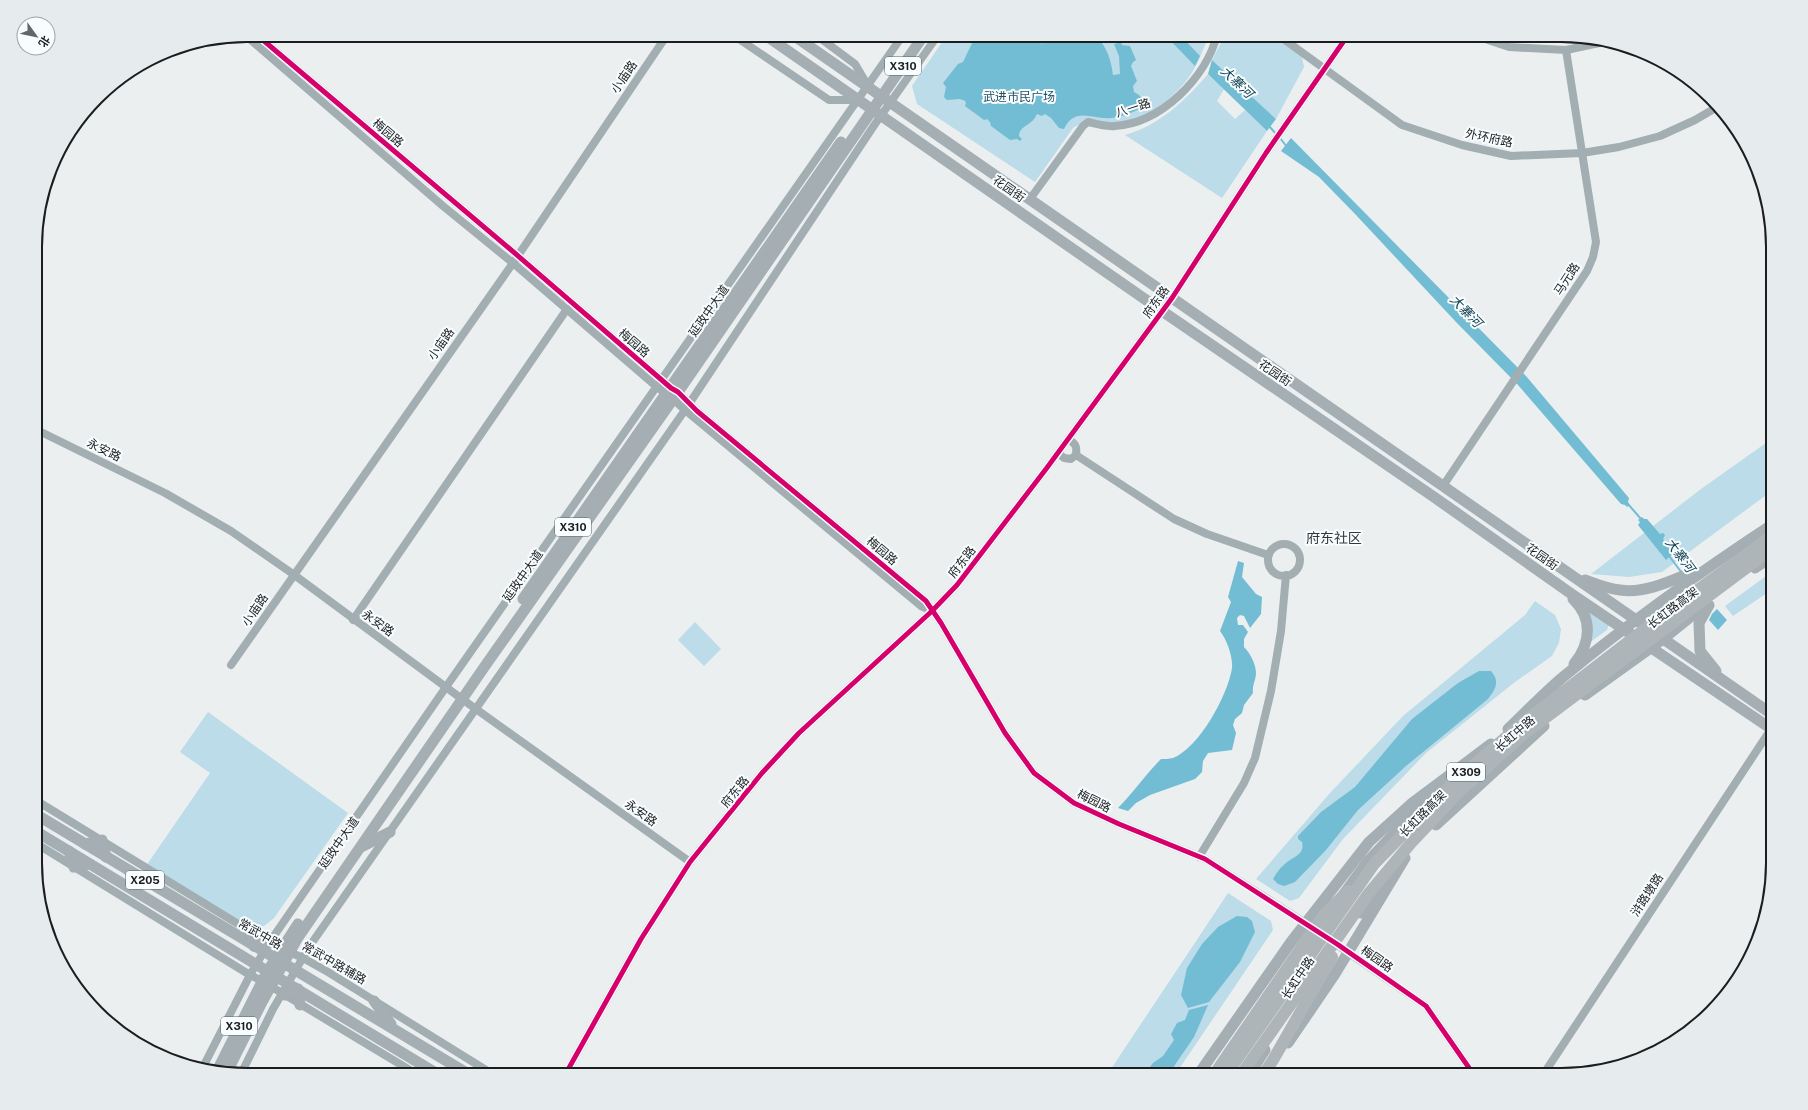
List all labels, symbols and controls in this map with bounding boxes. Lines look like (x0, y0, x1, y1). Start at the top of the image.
north arrow (16, 16, 56, 56)
text: 北 (36, 34, 52, 49)
road number: X310 (885, 57, 921, 75)
street label: 小庙路 (608, 58, 640, 96)
water label: 大寨河 (1218, 63, 1258, 103)
park label: 武进市民广场 (983, 90, 1055, 104)
street label: 八一路 (1114, 96, 1152, 120)
street label: 梅园路 (370, 116, 406, 150)
street label: 外环府路 (1464, 126, 1514, 150)
street label: 花园街 (990, 173, 1028, 205)
street label: 马元路 (1551, 260, 1583, 298)
street label: 延政中大道 (686, 282, 732, 340)
street label: 府东路 (1140, 283, 1172, 321)
water label: 大寨河 (1447, 292, 1487, 332)
street label: 小庙路 (425, 325, 457, 363)
street label: 梅园路 (616, 326, 652, 360)
street label: 花园街 (1256, 357, 1294, 389)
street label: 永安路 (85, 436, 123, 464)
road number: X310 (555, 518, 591, 536)
district label: 府东社区 (1306, 530, 1362, 546)
street label: 梅园路 (864, 534, 900, 568)
water label: 大寨河 (1662, 535, 1700, 577)
street label: 花园街 (1523, 541, 1561, 573)
street label: 府东路 (945, 544, 979, 580)
street label: 延政中大道 (500, 547, 546, 605)
street label: 长虹路高架 (1645, 584, 1701, 632)
street label: 小庙路 (239, 591, 271, 629)
street label: 永安路 (359, 607, 397, 639)
street label: 长虹中路 (1492, 713, 1538, 755)
road number: X309 (1447, 763, 1485, 781)
street label: 府东路 (718, 774, 752, 810)
street label: 梅园路 (1075, 787, 1113, 815)
street label: 长虹路高架 (1397, 788, 1449, 840)
street label: 永安路 (622, 797, 660, 829)
street label: 延政中大道 (316, 814, 362, 872)
road number: X205 (126, 871, 164, 889)
street label: 浒路墩路 (1628, 871, 1666, 919)
street label: 常武中路 (236, 916, 284, 952)
street label: 常武中路辅路 (299, 939, 369, 987)
street label: 梅园路 (1358, 943, 1396, 975)
street label: 长虹中路 (1279, 954, 1317, 1002)
road number: X310 (221, 1017, 257, 1035)

